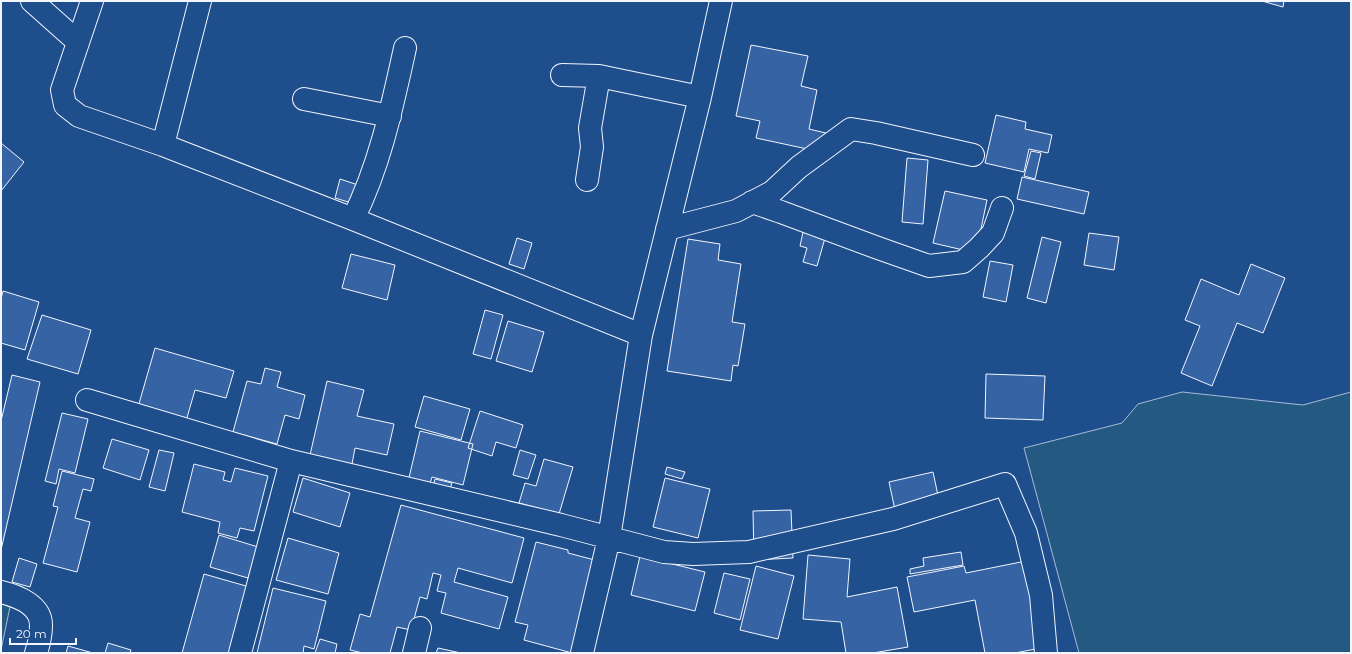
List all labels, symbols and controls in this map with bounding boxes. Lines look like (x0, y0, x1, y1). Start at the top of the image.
scale bar (10, 620, 76, 646)
text: 20 m (16, 626, 47, 641)

